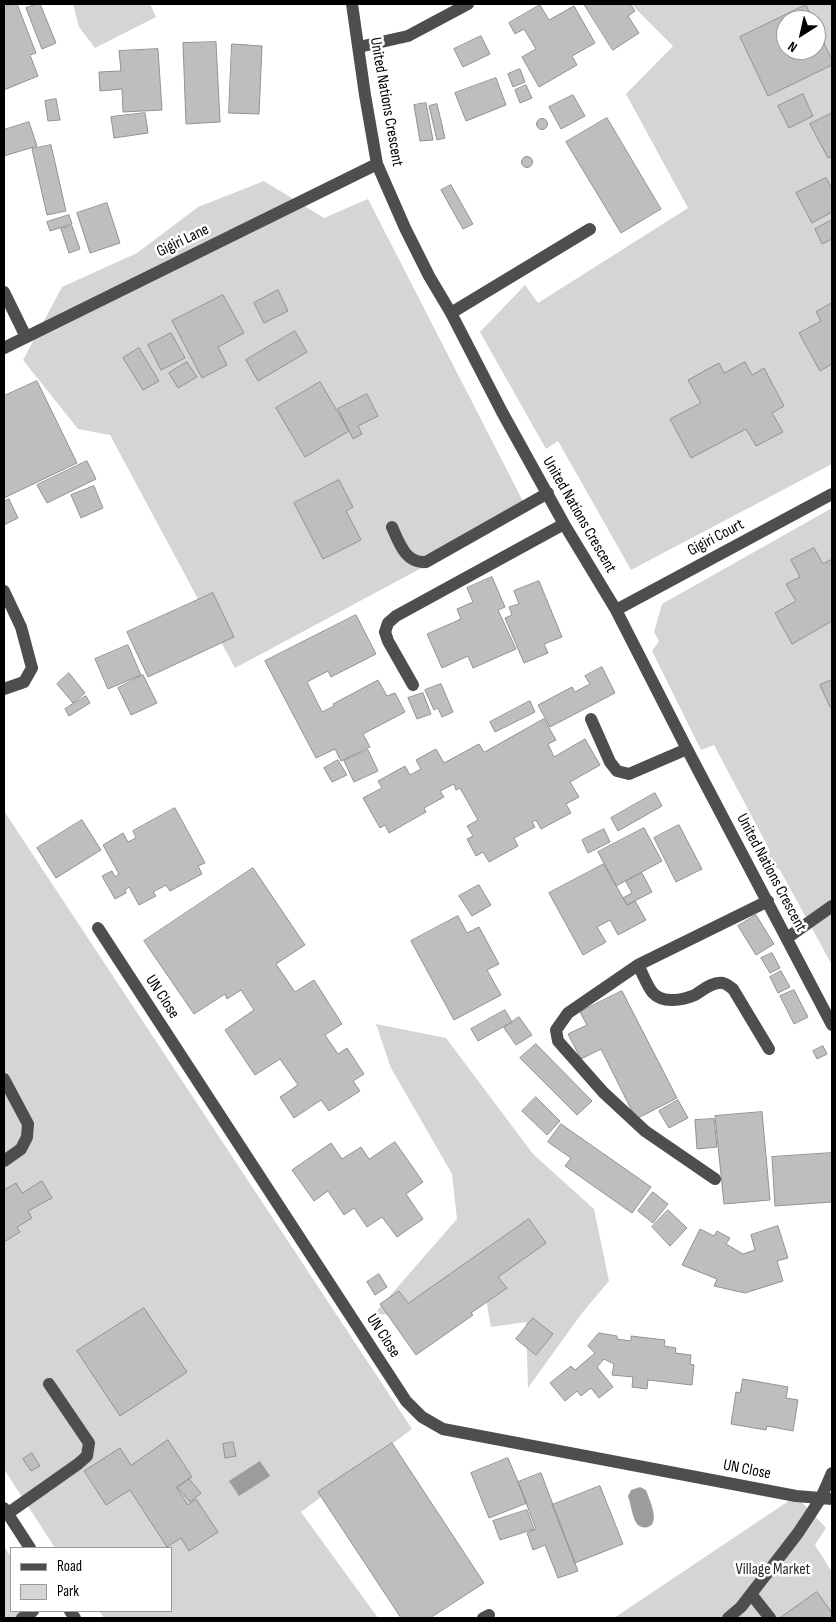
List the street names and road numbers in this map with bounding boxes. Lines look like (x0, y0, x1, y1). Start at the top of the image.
street label: United Nations Crescent (365, 36, 407, 168)
street label: Gigiri Lane (154, 220, 212, 262)
street label: United Nations Crescent (538, 454, 620, 576)
street label: Gigiri Court (685, 515, 747, 561)
street label: United Nations Crescent (732, 811, 810, 935)
street label: UN Close (141, 972, 183, 1022)
street label: UN Close (362, 1311, 404, 1361)
street label: UN Close (722, 1456, 772, 1484)

